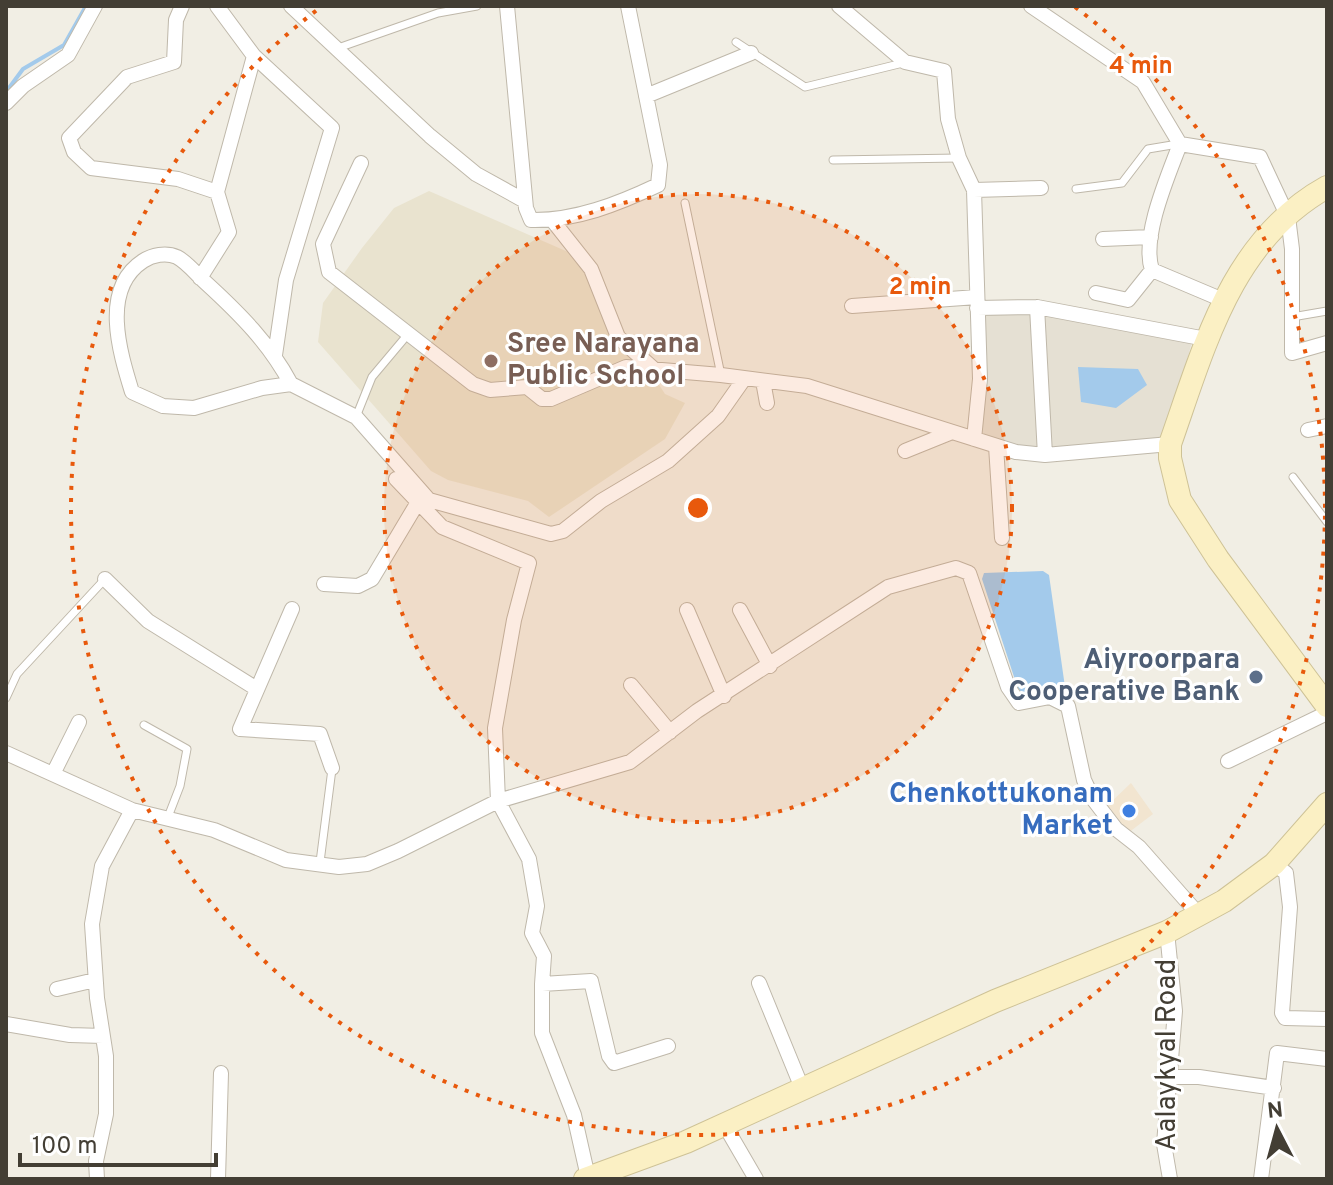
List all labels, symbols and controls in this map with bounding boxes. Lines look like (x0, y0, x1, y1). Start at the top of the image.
text: 4 min (1109, 52, 1173, 82)
text: 2 min (889, 273, 951, 303)
place label: Sree Narayana Public School (507, 327, 700, 395)
marker: Sree Narayana Public School (482, 352, 500, 370)
centre of rings (684, 494, 712, 522)
place label: Aiyroorpara Cooperative Bank (1008, 643, 1240, 711)
marker: Aiyroorpara Cooperative Bank (1247, 668, 1265, 686)
place label: Chenkottukonam Market (889, 777, 1113, 845)
marker: Chenkottukonam Market (1120, 802, 1138, 820)
street label: Aalaykyal Road (1150, 959, 1186, 1151)
north arrow (1237, 1089, 1317, 1169)
text: N (1266, 1097, 1284, 1126)
scale bar (20, 1117, 216, 1167)
text: 100 m (32, 1132, 98, 1162)

